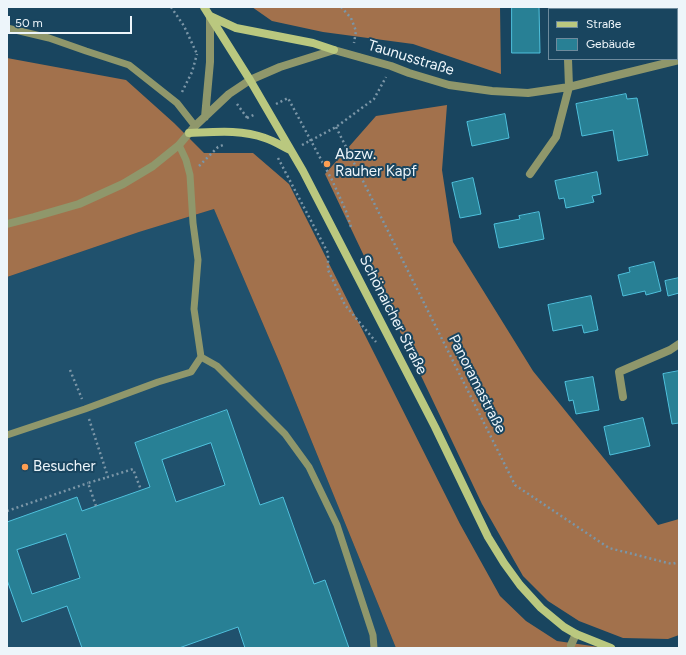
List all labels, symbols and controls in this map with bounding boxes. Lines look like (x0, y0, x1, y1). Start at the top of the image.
scale bar (10, 8, 134, 34)
legend (548, 8, 678, 60)
text: 50 m (15, 16, 43, 30)
text: Straße (586, 17, 621, 31)
street label: Taunusstraße (366, 36, 456, 80)
text: Gebäude (586, 37, 635, 51)
place label: Abzw. Rauher Kapf (335, 146, 417, 181)
marker: Abzw. Rauher Kapf (322, 159, 332, 169)
street label: Schönaicher Straße (355, 252, 431, 378)
street label: Panoramastraße (444, 332, 510, 436)
place label: Besucher (33, 458, 95, 476)
marker: Besucher (20, 462, 30, 472)

